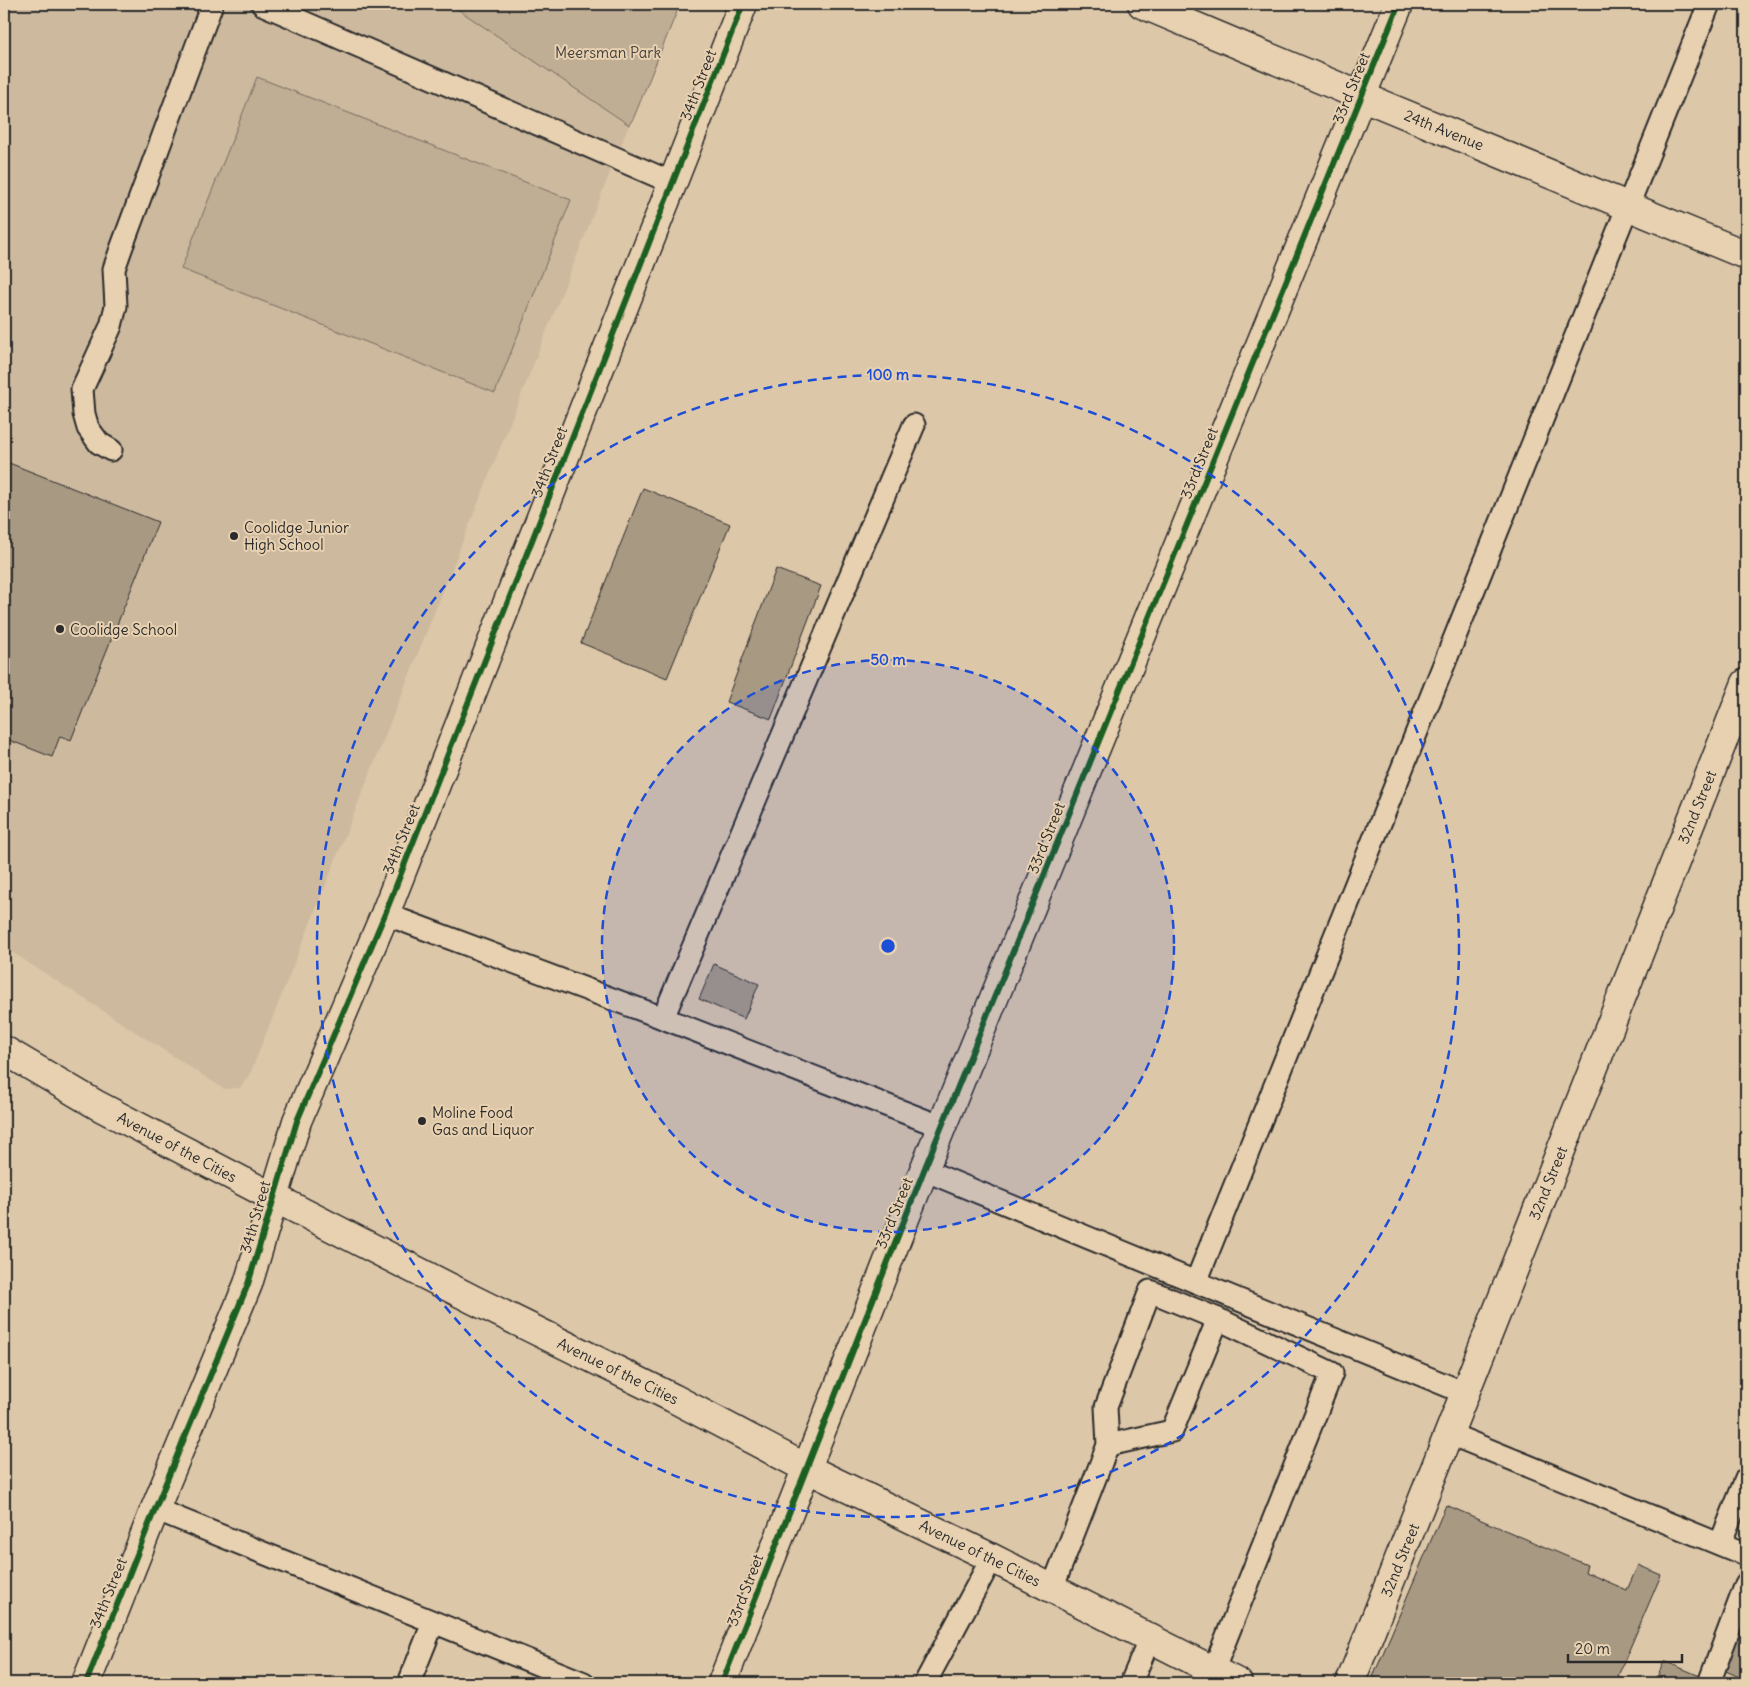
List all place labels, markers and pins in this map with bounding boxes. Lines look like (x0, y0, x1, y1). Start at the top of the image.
place label: Coolidge Junior High School (244, 518, 349, 554)
marker: Coolidge Junior High School (228, 530, 240, 542)
place label: Coolidge School (70, 620, 177, 639)
marker: Coolidge School (54, 623, 66, 635)
centre of rings (879, 937, 897, 955)
place label: Moline Food Gas and Liquor (432, 1103, 534, 1139)
marker: Moline Food Gas and Liquor (416, 1115, 428, 1127)

